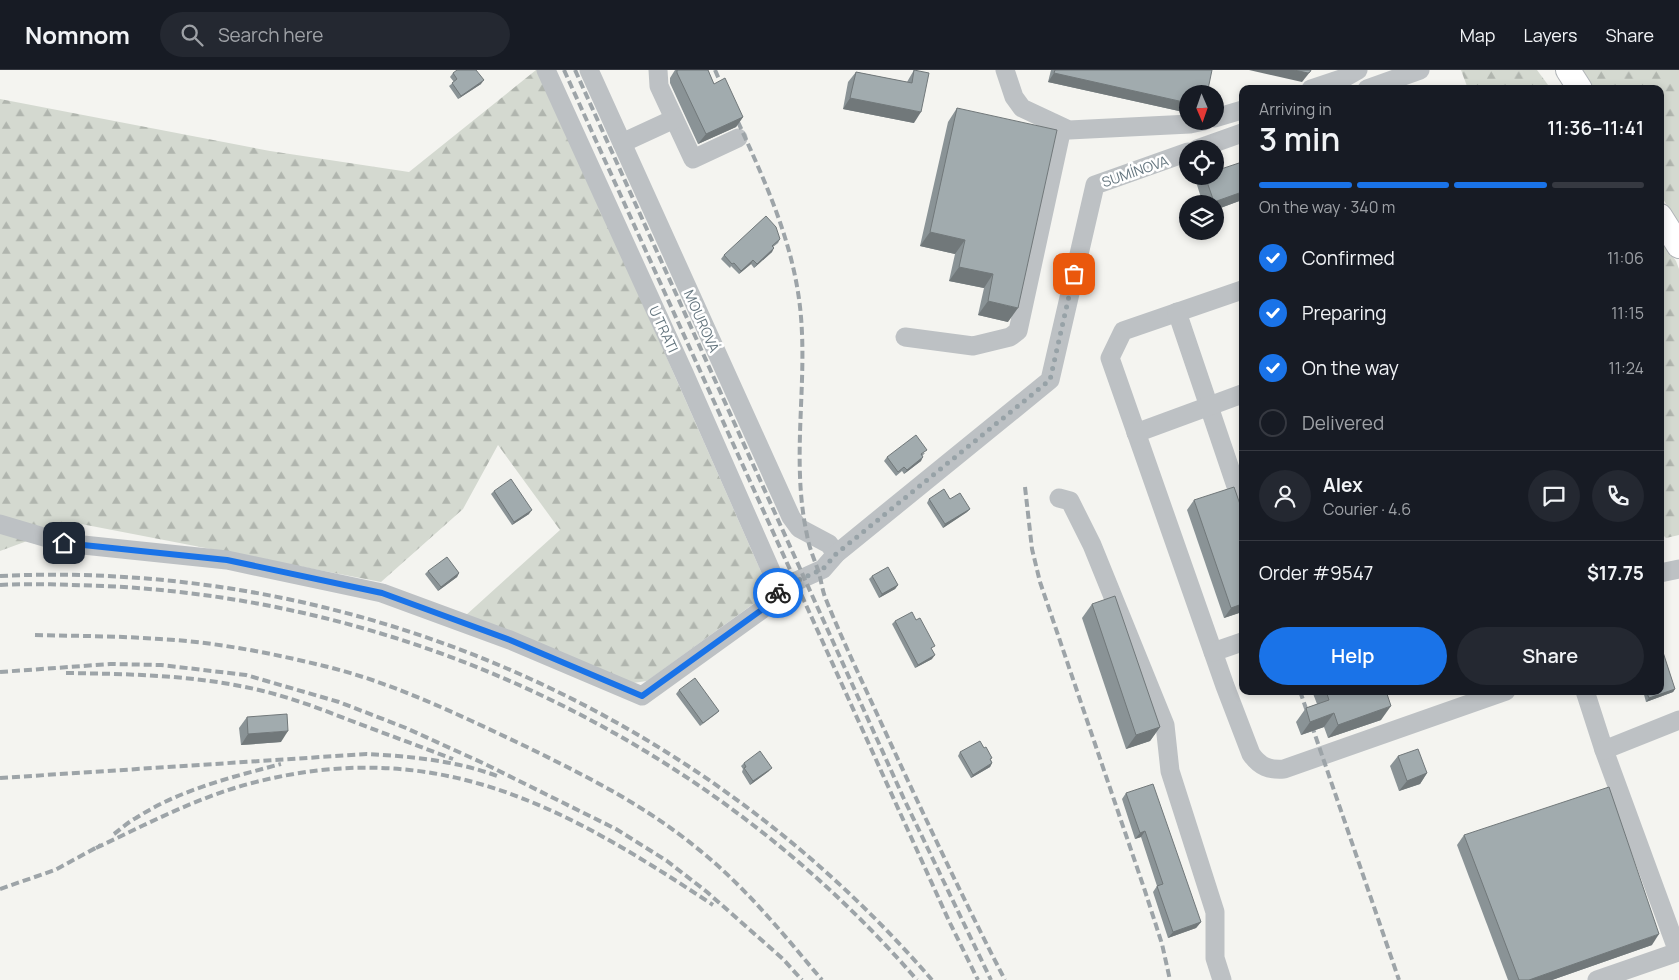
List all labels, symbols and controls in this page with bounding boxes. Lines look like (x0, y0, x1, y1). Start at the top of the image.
search box (160, 12, 510, 57)
text: Nomnom (25, 18, 130, 51)
icon: search (178, 21, 206, 49)
text: Search here (218, 22, 323, 48)
text: Map (1460, 23, 1495, 47)
text: Layers (1523, 23, 1577, 47)
text: Share (1605, 23, 1654, 47)
north arrow (1179, 85, 1224, 130)
map controls (1179, 85, 1224, 240)
text: Arriving in (1259, 98, 1332, 120)
text: 11:36–11:41 (1547, 115, 1644, 141)
text: 3 min (1259, 117, 1340, 161)
button: locate (1179, 140, 1224, 185)
street label: SUMÍNOVA (1099, 151, 1171, 191)
button: layers (1179, 195, 1224, 240)
text: On the way · 340 m (1259, 196, 1395, 218)
icon: check (1259, 244, 1287, 272)
text: Confirmed (1302, 245, 1395, 271)
text: 11:06 (1607, 247, 1644, 269)
pin (1053, 253, 1095, 295)
icon: bag (1060, 260, 1088, 288)
street label: MOUROVÁ (680, 287, 724, 355)
icon: check (1259, 299, 1287, 327)
text: Preparing (1302, 300, 1387, 326)
text: 11:15 (1611, 302, 1644, 324)
street label: U TRATI (645, 303, 683, 355)
icon: check (1259, 354, 1287, 382)
text: On the way (1302, 355, 1399, 381)
text: 11:24 (1609, 357, 1644, 379)
text: Delivered (1302, 410, 1384, 436)
button: person (1259, 470, 1311, 522)
button: chat (1528, 470, 1580, 522)
button: phone (1592, 470, 1644, 522)
text: Alex (1323, 472, 1363, 498)
text: Courier · 4.6 (1323, 498, 1411, 520)
pin (43, 522, 85, 564)
icon: home (50, 529, 78, 557)
text: Order #9547 (1259, 560, 1373, 586)
text: $17.75 (1587, 560, 1644, 586)
courier (753, 568, 803, 618)
icon: bike (764, 579, 792, 607)
button: Help (1259, 627, 1447, 685)
button: Share (1457, 627, 1644, 685)

